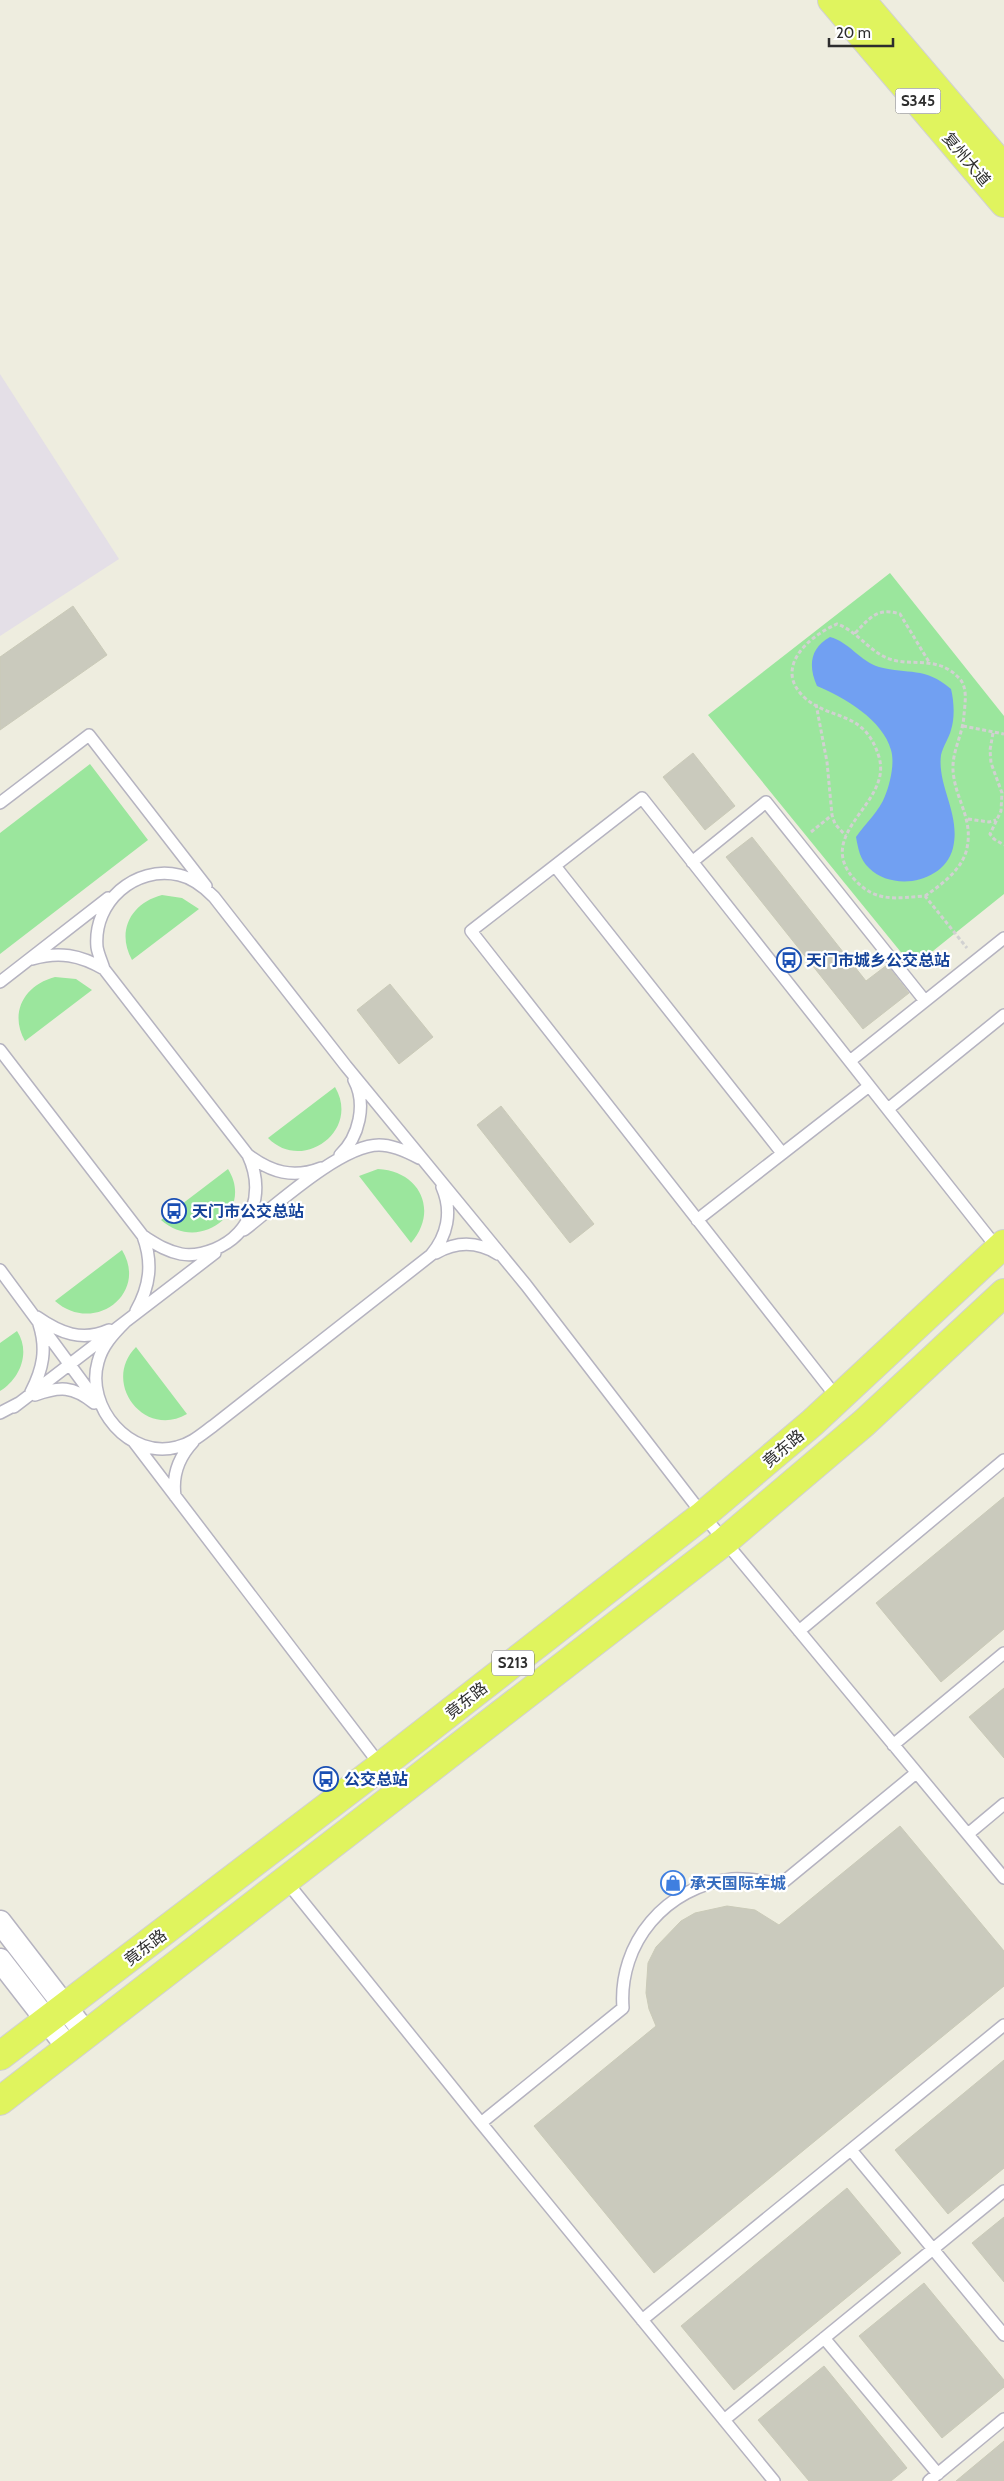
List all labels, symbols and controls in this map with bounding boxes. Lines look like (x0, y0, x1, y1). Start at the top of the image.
scale bar (829, 15, 893, 47)
text: 20 m (836, 24, 871, 42)
road number: S345 (896, 88, 940, 114)
street label: 复州大道 (939, 129, 994, 190)
bus stop icon: 天门市城乡公交总站 (776, 947, 802, 973)
place label: 天门市城乡公交总站 (806, 951, 950, 970)
bus stop icon: 天门市公交总站 (161, 1198, 187, 1224)
place label: 天门市公交总站 (192, 1202, 304, 1221)
street label: 竟东路 (759, 1426, 808, 1471)
road number: S213 (492, 1650, 534, 1676)
street label: 竟东路 (442, 1678, 491, 1723)
bus stop icon: 公交总站 (313, 1766, 339, 1792)
place label: 公交总站 (344, 1770, 408, 1789)
shop icon: 承天国际车城 (660, 1870, 686, 1896)
place label: 承天国际车城 (690, 1874, 786, 1893)
street label: 竟东路 (120, 1925, 170, 1969)

